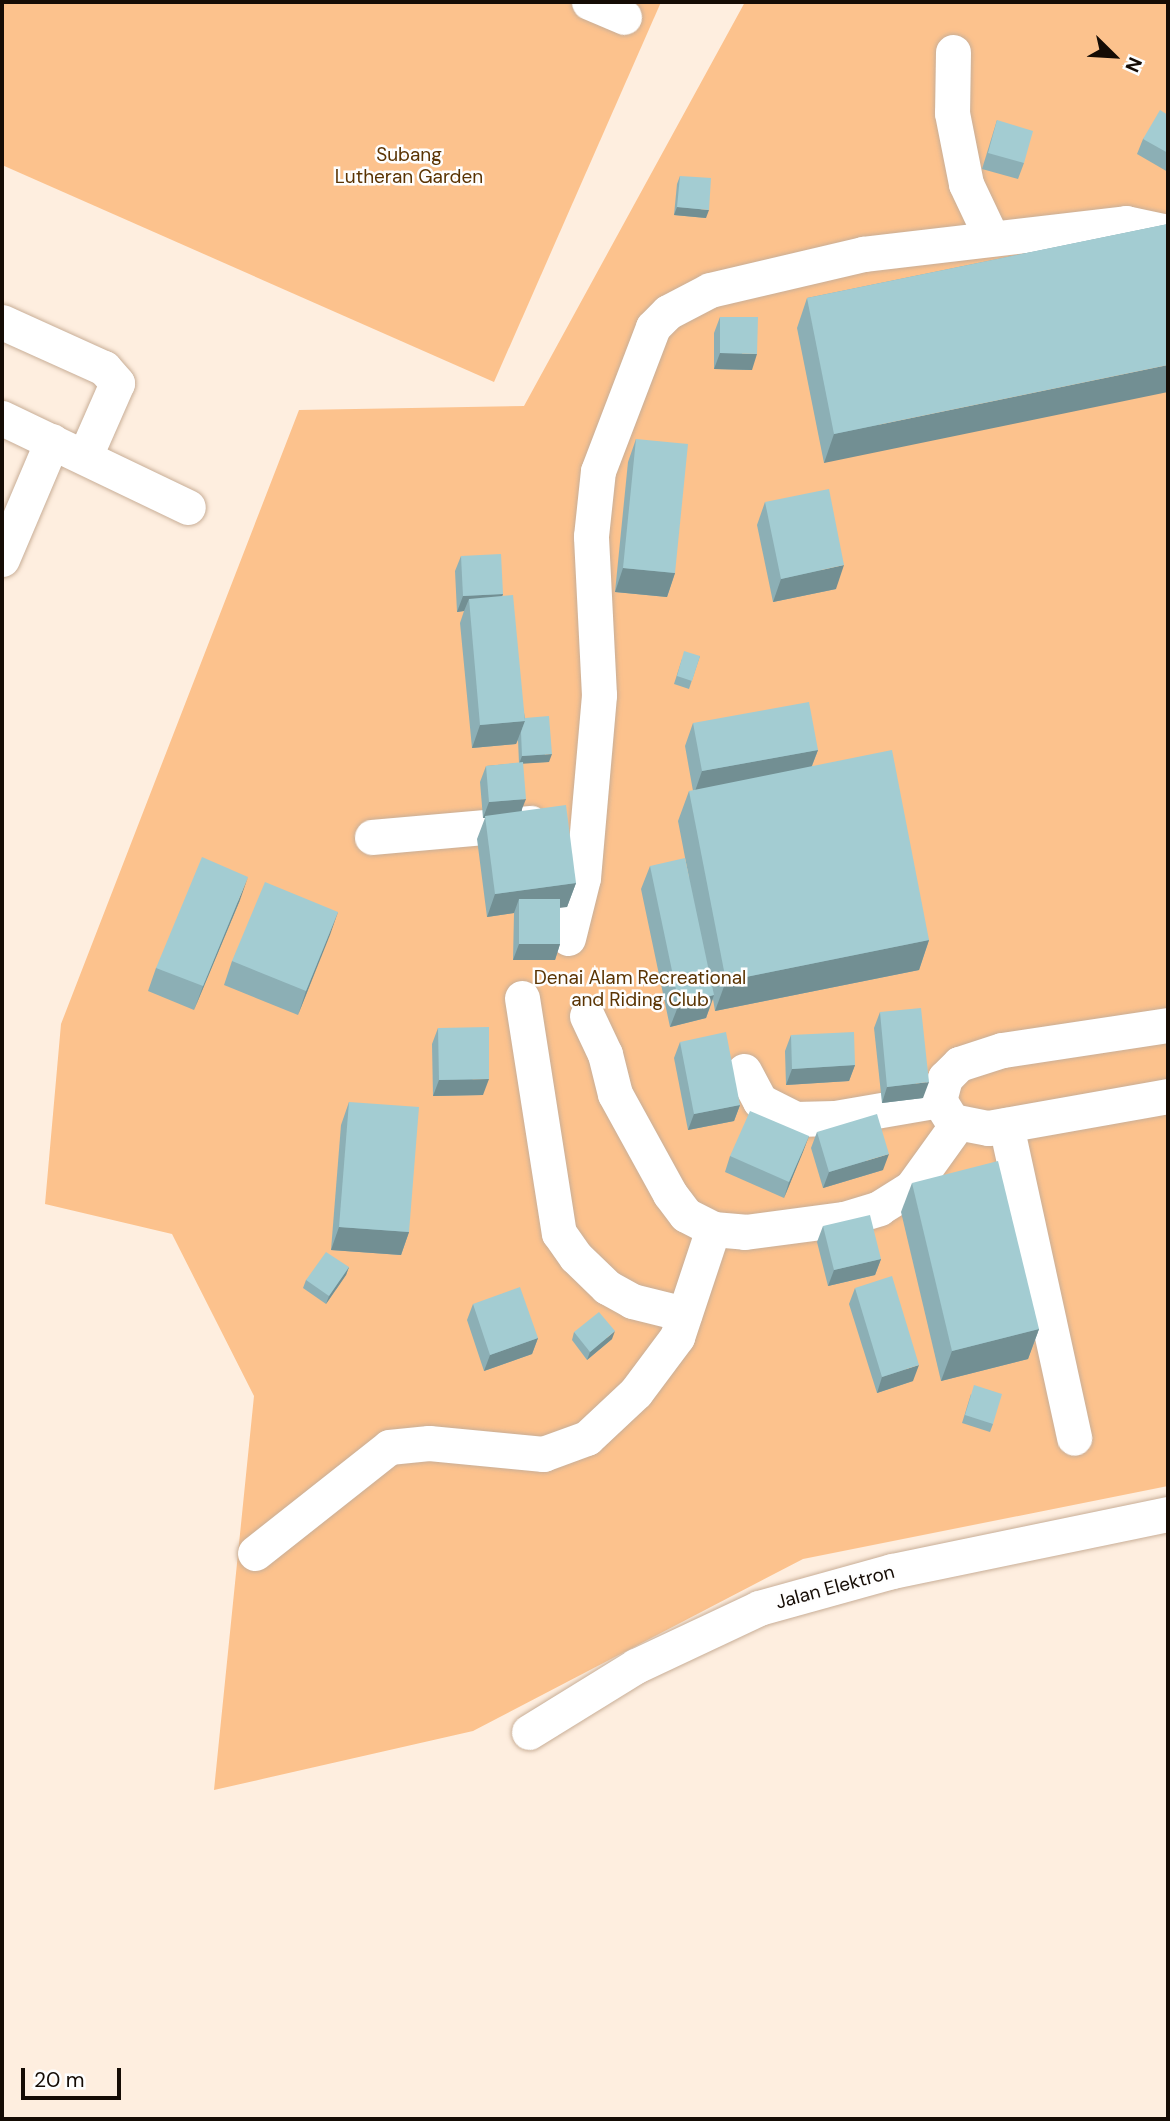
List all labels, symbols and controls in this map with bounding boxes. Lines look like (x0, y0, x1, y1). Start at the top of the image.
north arrow (1079, 21, 1149, 91)
text: N (1119, 53, 1148, 76)
park label: Subang Lutheran Garden (335, 144, 483, 188)
park label: Denai Alam Recreational and Riding Club (534, 967, 746, 1011)
street label: Jalan Elektron (773, 1560, 897, 1614)
scale bar (24, 2054, 124, 2098)
text: 20 m (34, 2066, 85, 2094)

